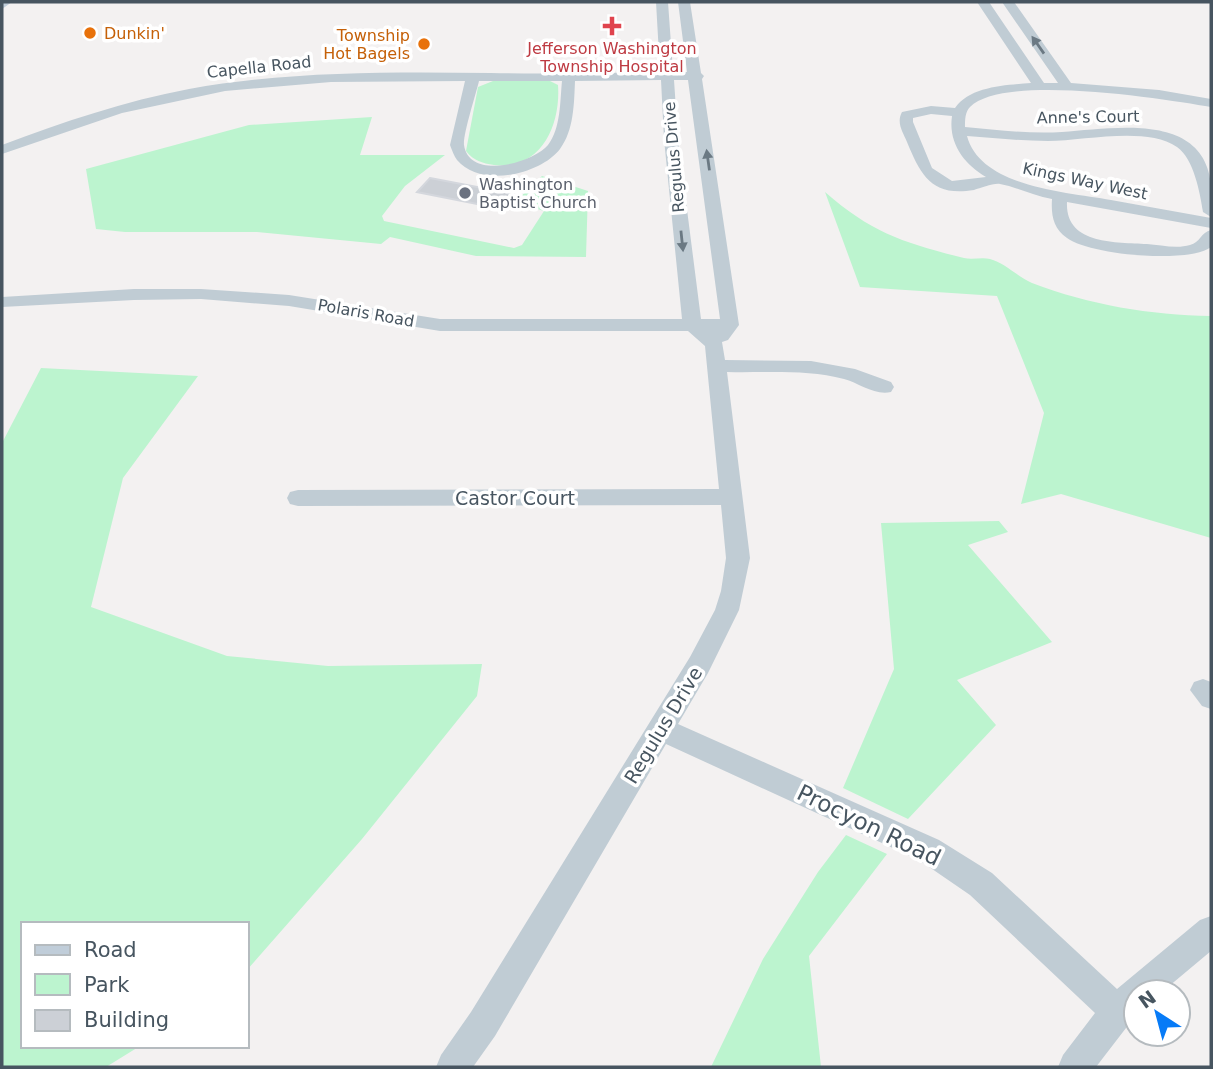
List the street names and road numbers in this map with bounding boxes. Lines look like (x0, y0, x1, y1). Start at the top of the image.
street label: Capella Road (206, 52, 312, 82)
street label: Regulus Drive (660, 101, 688, 213)
street label: Anne's Court (1036, 107, 1140, 127)
street label: Kings Way West (1021, 158, 1149, 204)
street label: Polaris Road (316, 295, 416, 331)
street label: Castor Court (455, 487, 575, 509)
street label: Regulus Drive (620, 663, 706, 787)
street label: Procyon Road (793, 779, 945, 871)

